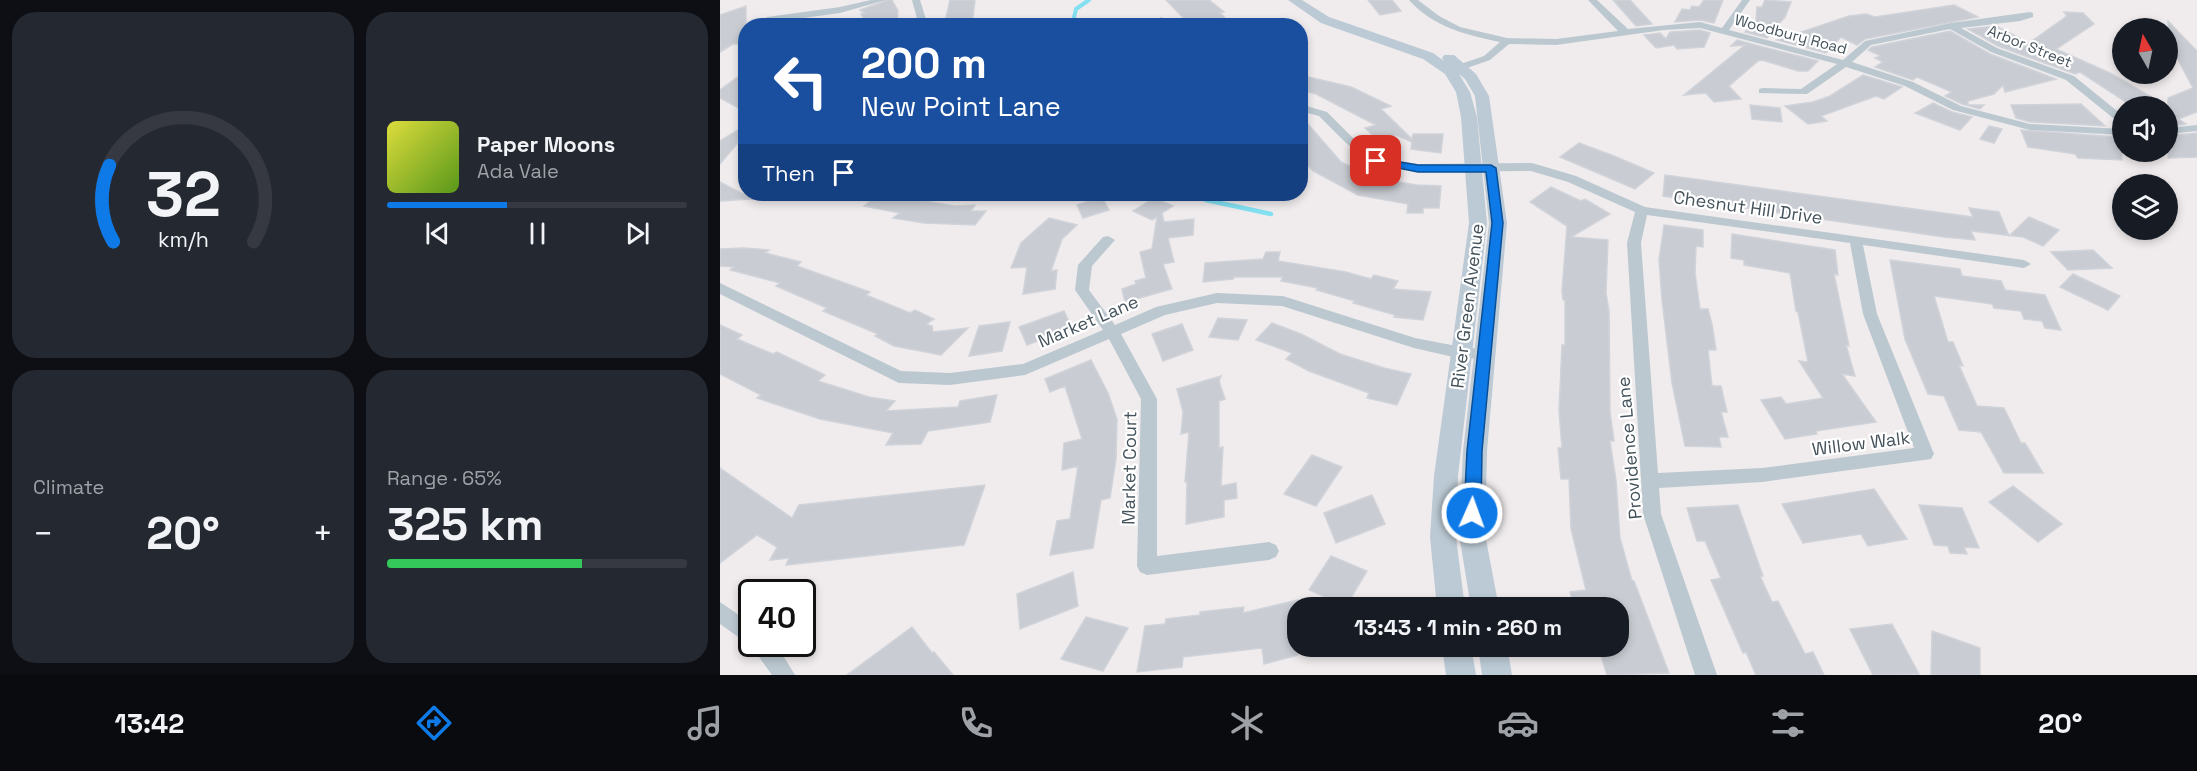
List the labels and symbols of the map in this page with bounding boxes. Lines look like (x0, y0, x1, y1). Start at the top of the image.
street label: Woodbury Road (1733, 10, 1849, 58)
north arrow (2112, 18, 2178, 84)
street label: Arbor Street (1985, 20, 2075, 72)
pin (1350, 135, 1401, 186)
street label: Chesnut Hill Drive (1672, 185, 1824, 229)
street label: River Green Avenue (1445, 222, 1489, 390)
street label: Market Lane (1034, 290, 1142, 352)
street label: Providence Lane (1611, 376, 1647, 520)
street label: Market Court (1117, 411, 1141, 525)
street label: Willow Walk (1811, 426, 1912, 460)
position arrow (1440, 481, 1504, 545)
speed limit sign: 40 (738, 579, 816, 657)

